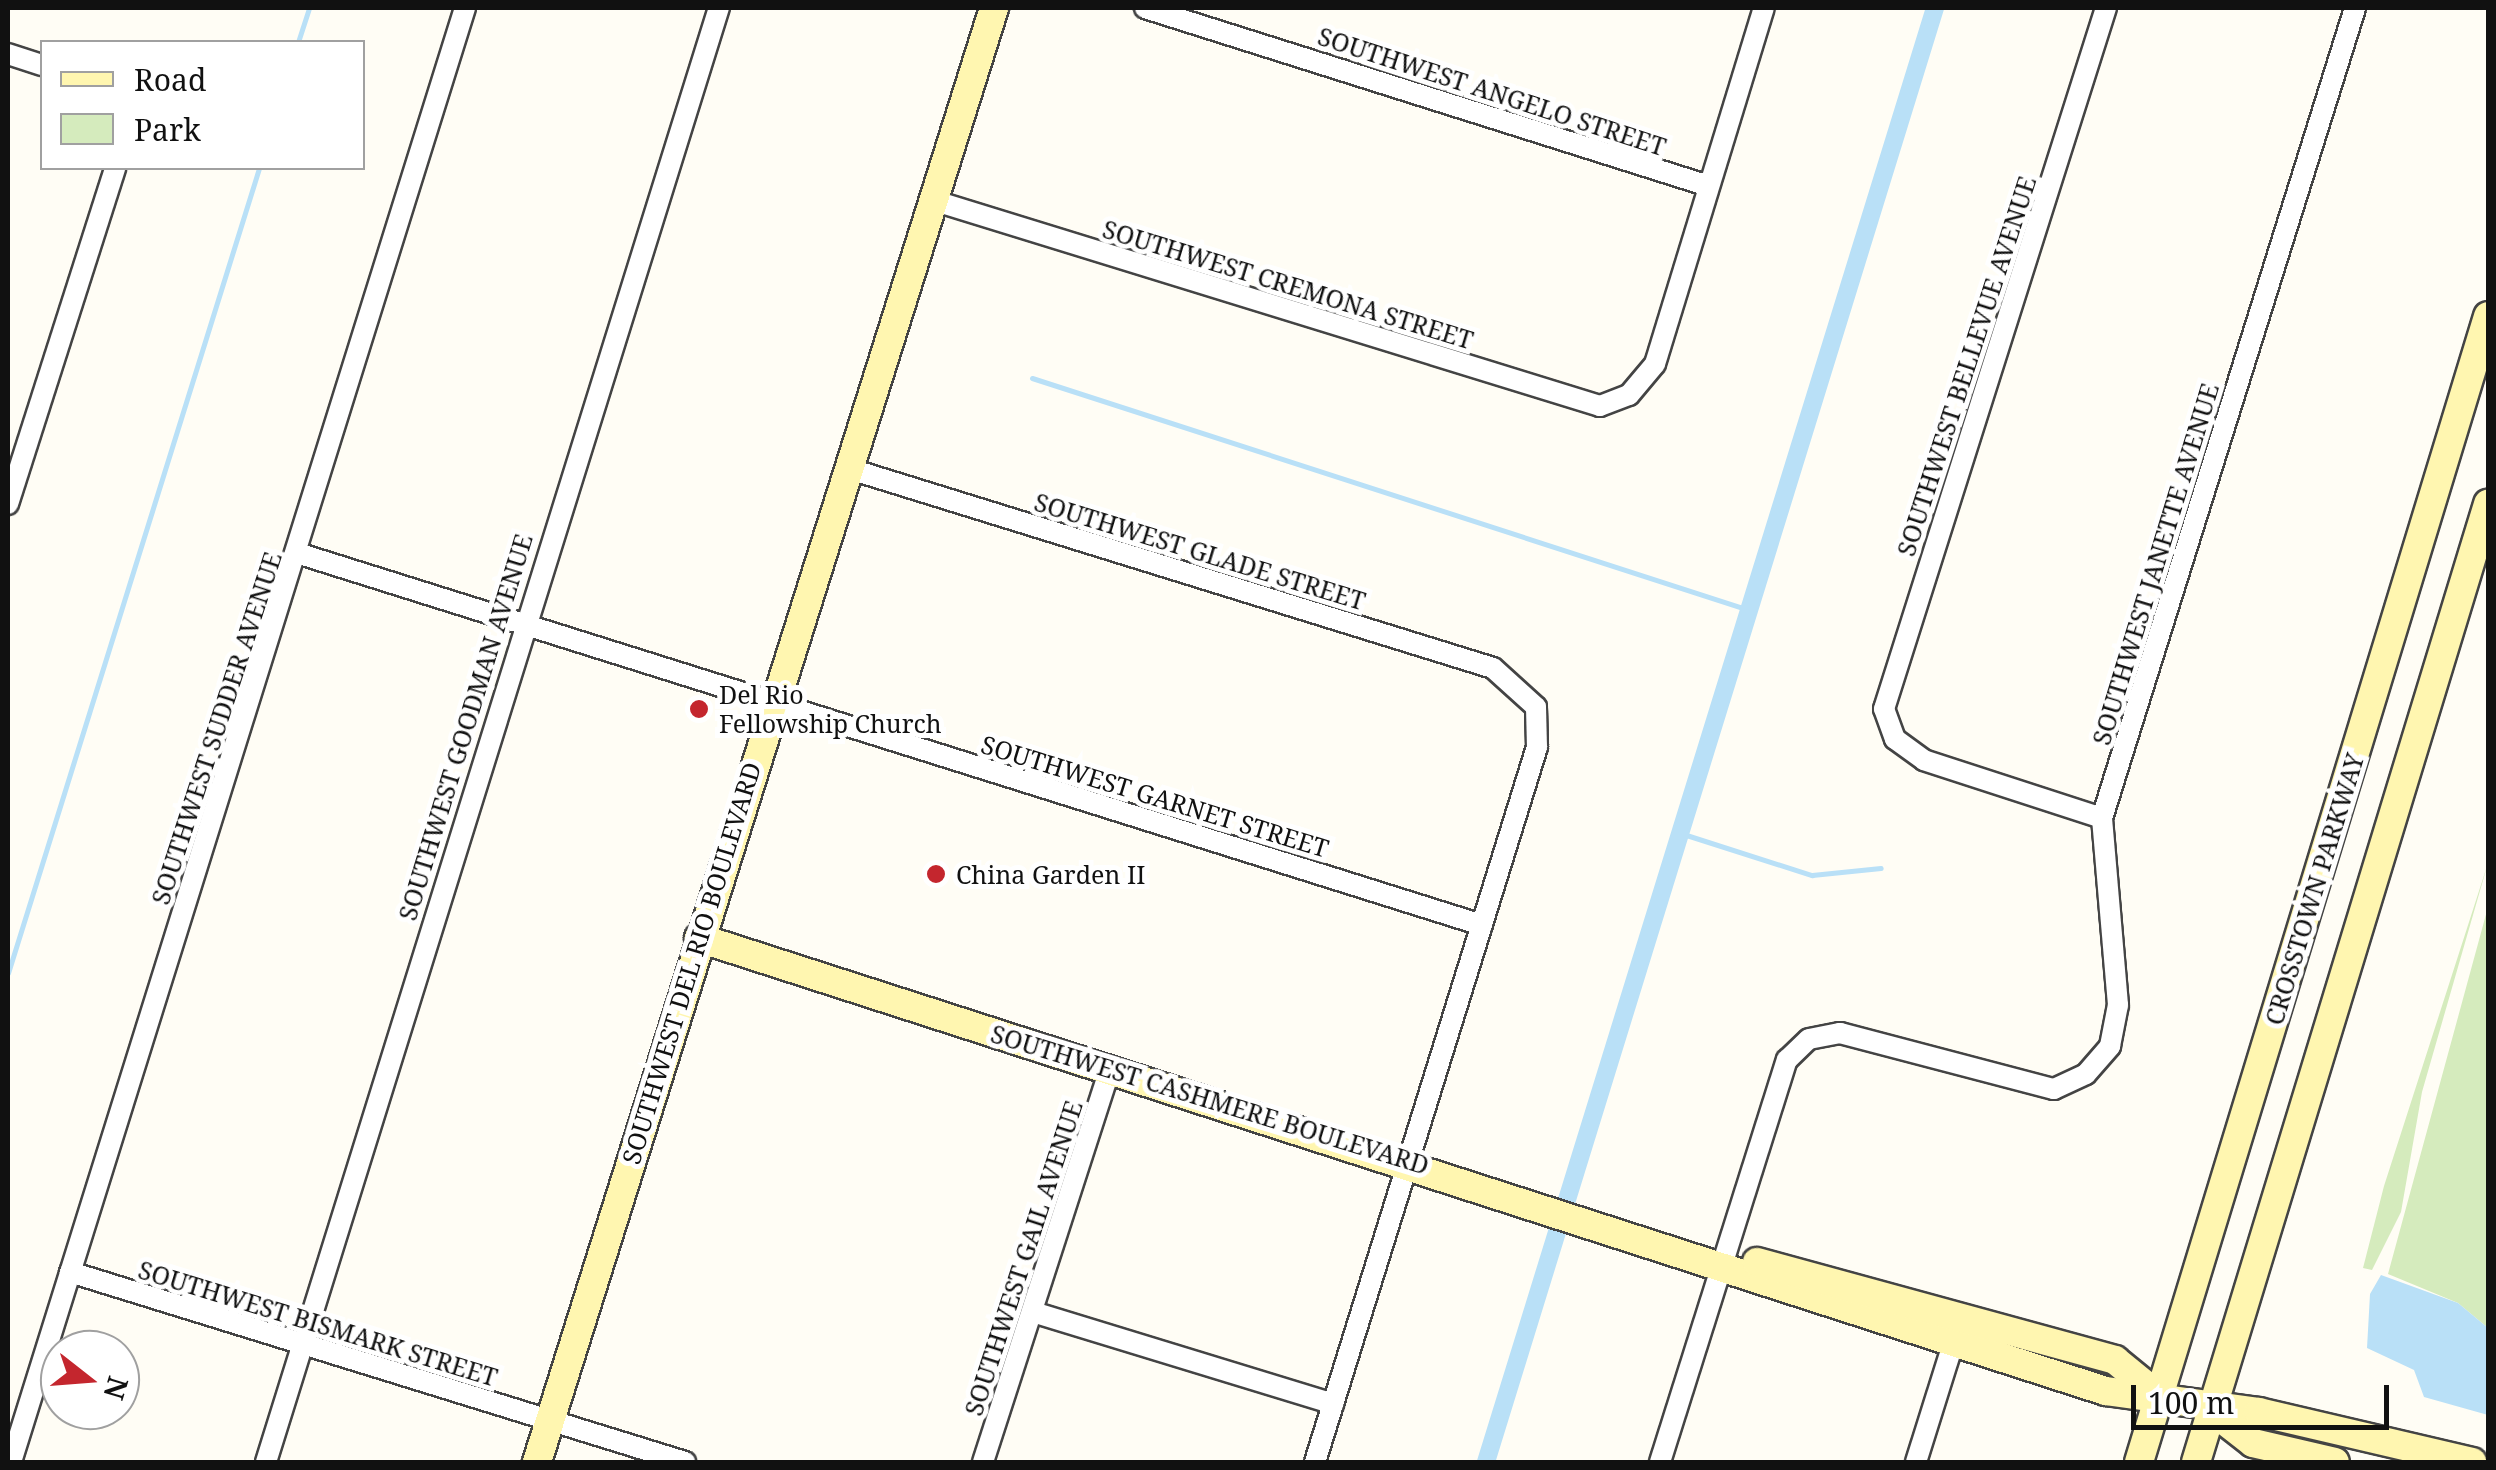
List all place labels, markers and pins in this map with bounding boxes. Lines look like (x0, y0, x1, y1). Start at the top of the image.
place label: Del Rio Fellowship Church (719, 680, 942, 739)
marker: Del Rio Fellowship Church (688, 698, 710, 720)
place label: China Garden II (956, 859, 1145, 889)
marker: China Garden II (925, 863, 947, 885)

